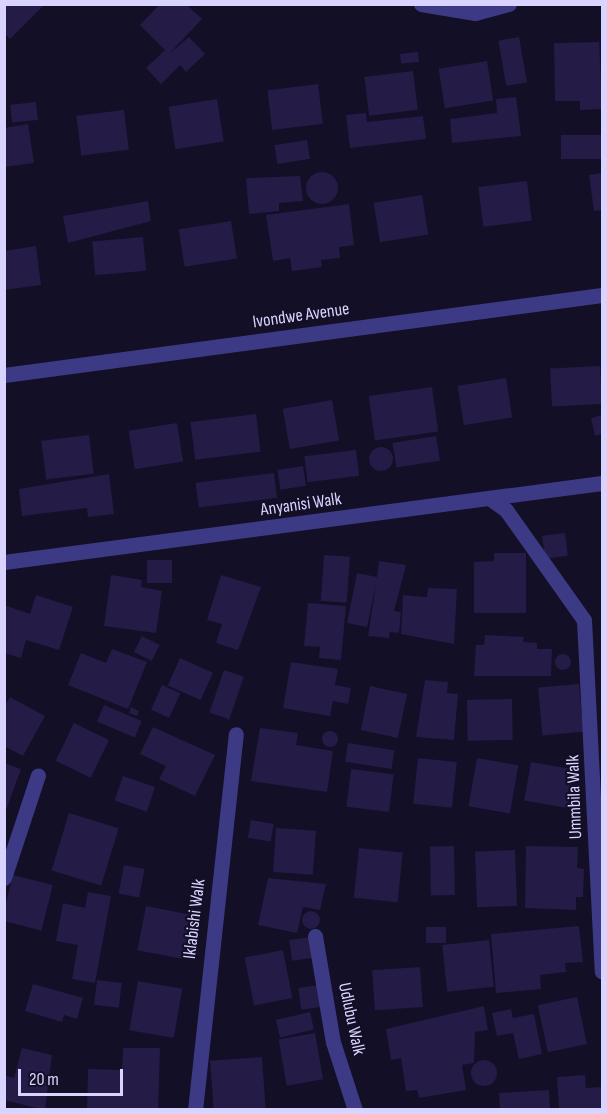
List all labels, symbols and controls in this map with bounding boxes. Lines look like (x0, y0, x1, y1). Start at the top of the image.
street label: Ivondwe Avenue (251, 299, 351, 333)
street label: Anyanisi Walk (259, 489, 343, 521)
street label: Ummbila Walk (563, 754, 587, 840)
street label: Iklabishi Walk (179, 878, 211, 960)
street label: Udlubu Walk (333, 981, 369, 1057)
scale bar (21, 1057, 126, 1095)
text: 20 m (29, 1069, 59, 1090)

